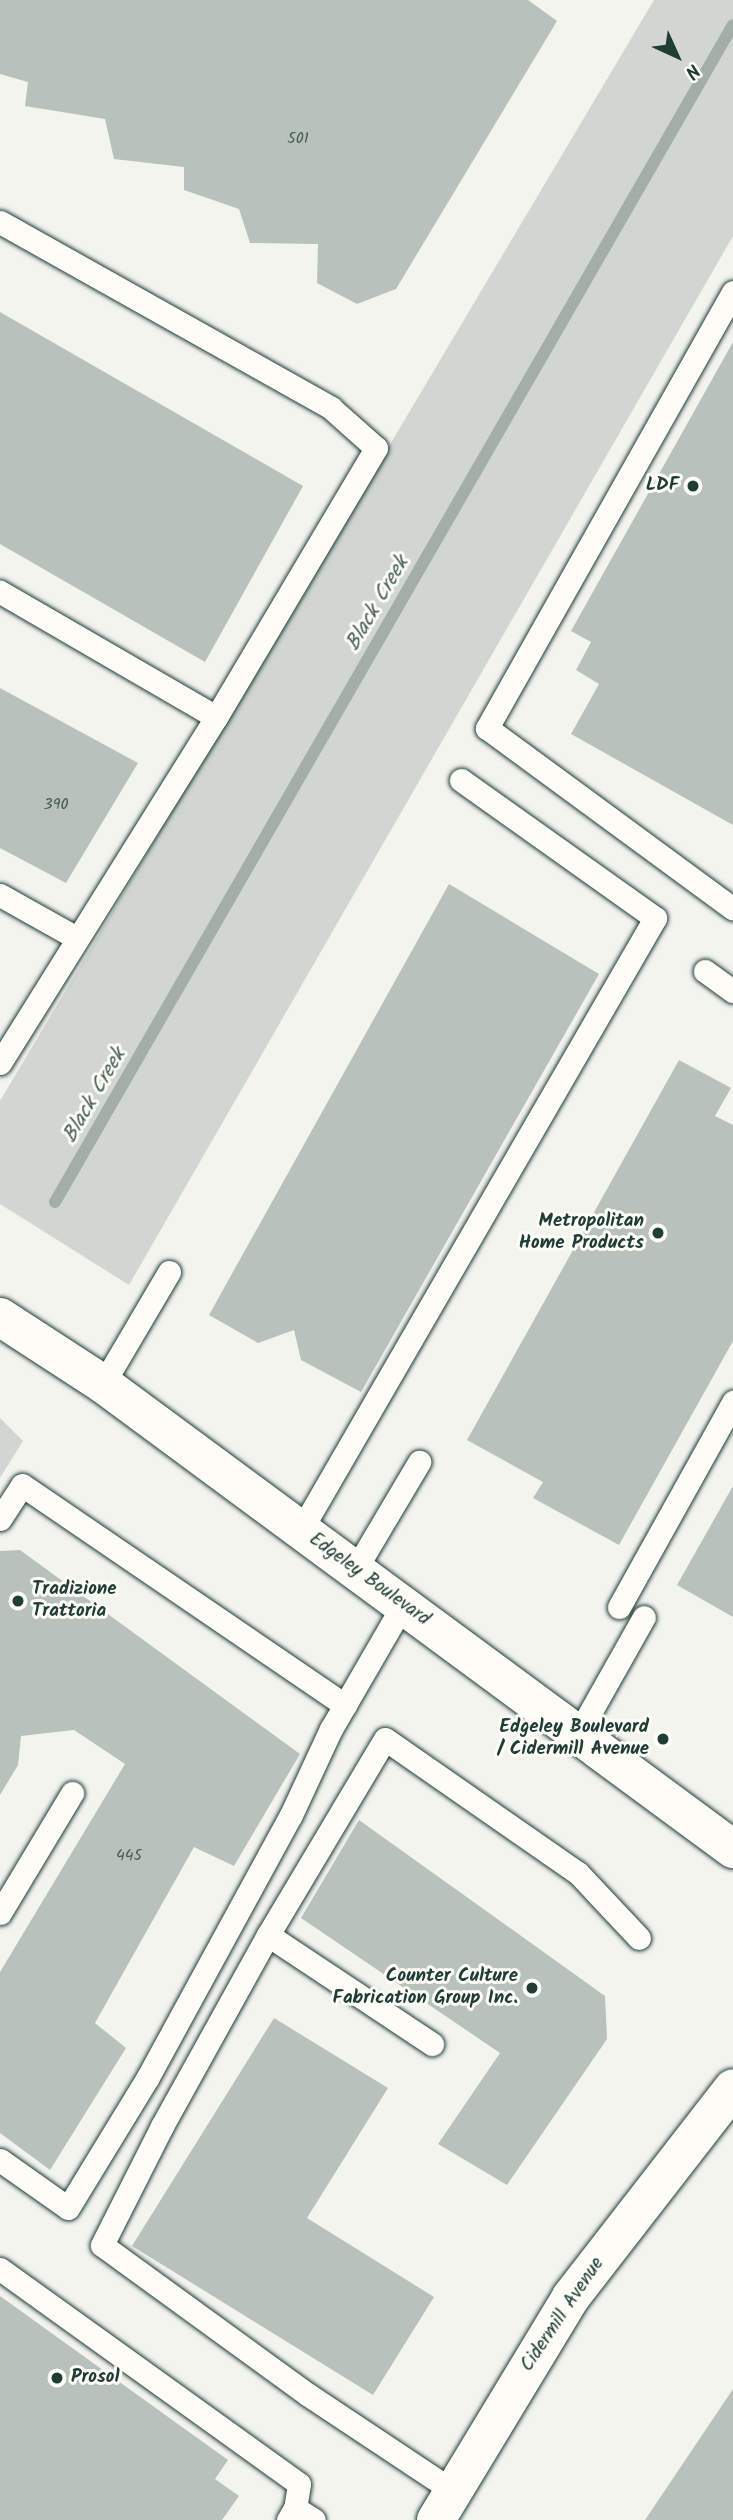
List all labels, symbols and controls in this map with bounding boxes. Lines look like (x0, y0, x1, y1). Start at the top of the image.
north arrow (642, 21, 712, 91)
text: N (677, 56, 707, 86)
house number: 501 (287, 129, 309, 149)
place label: LDF (646, 475, 679, 497)
marker: LDF (685, 478, 701, 494)
water label: Black Creek (341, 553, 415, 655)
house number: 390 (44, 795, 68, 815)
water label: Black Creek (58, 1045, 132, 1147)
place label: Metropolitan Home Products (519, 1211, 644, 1255)
marker: Metropolitan Home Products (650, 1225, 666, 1241)
street label: Edgeley Boulevard (304, 1529, 434, 1631)
place label: Tradizione Trattoria (32, 1579, 117, 1623)
marker: Tradizione Trattoria (10, 1593, 26, 1609)
place label: Edgeley Boulevard / Cidermill Avenue (497, 1717, 649, 1761)
marker: Edgeley Boulevard / Cidermill Avenue (655, 1731, 671, 1747)
house number: 445 (116, 1846, 142, 1866)
place label: Counter Culture Fabrication Group Inc. (333, 1966, 518, 2010)
marker: Counter Culture Fabrication Group Inc. (524, 1980, 540, 1996)
street label: Cidermill Avenue (516, 2254, 610, 2376)
place label: Prosol (71, 2367, 120, 2389)
marker: Prosol (49, 2370, 65, 2386)

